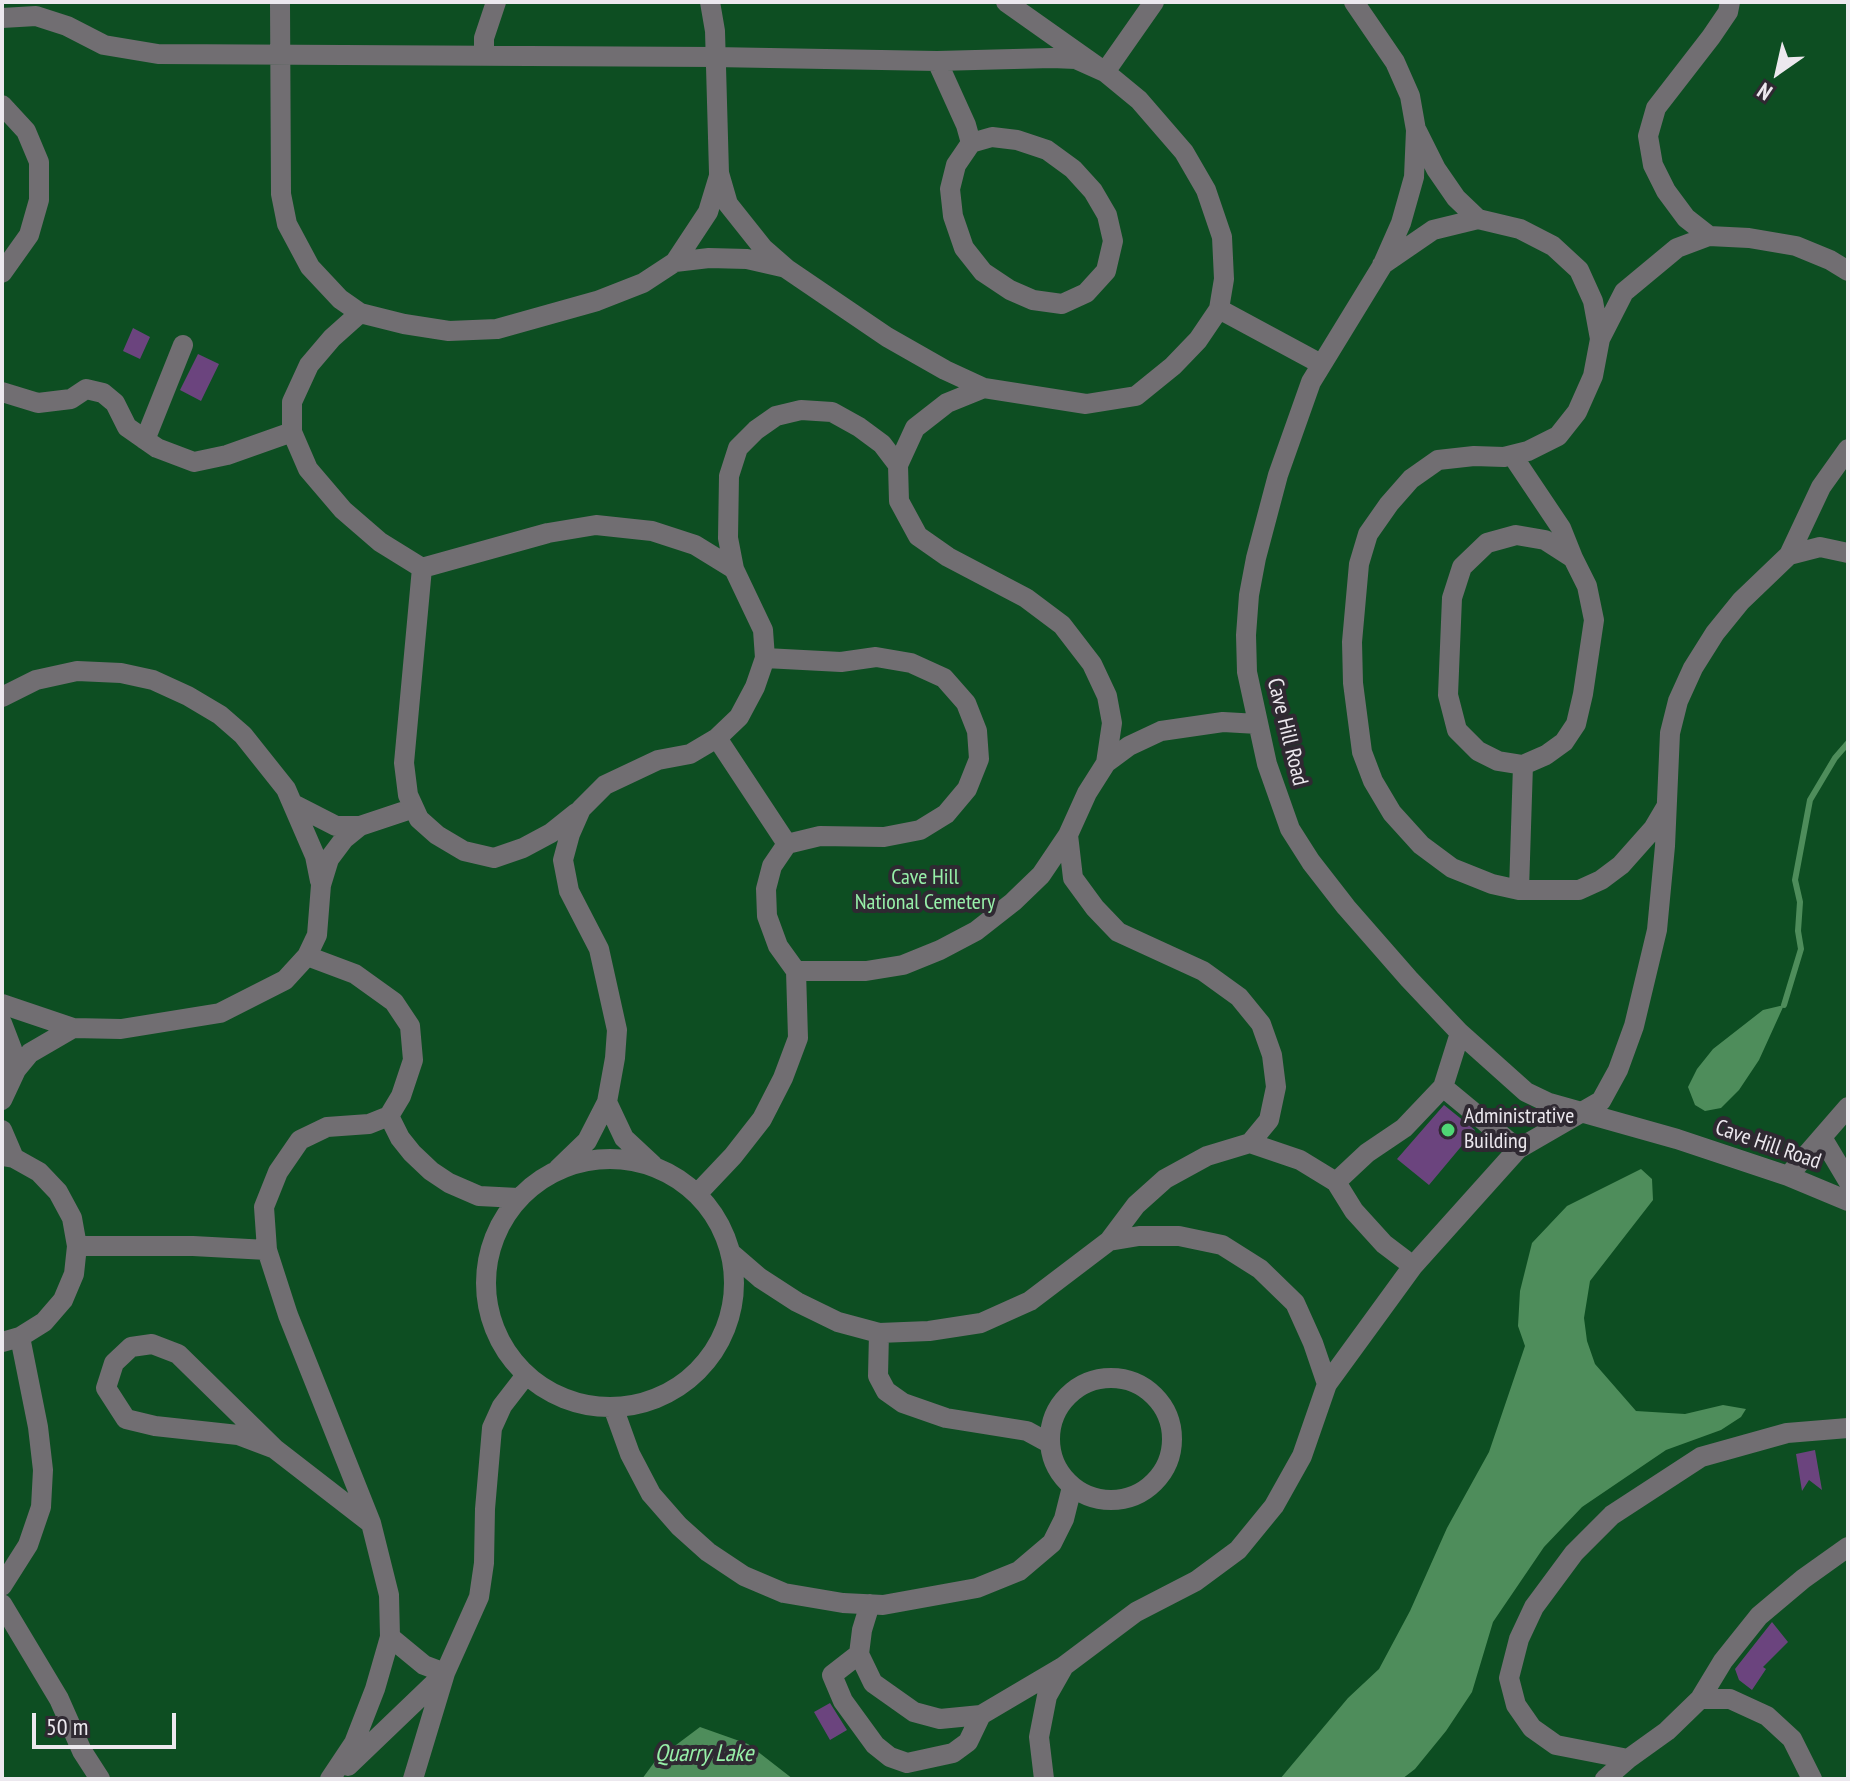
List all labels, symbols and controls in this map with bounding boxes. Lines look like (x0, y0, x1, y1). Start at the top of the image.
north arrow (1738, 32, 1818, 112)
text: N (1752, 77, 1777, 107)
street label: Cave Hill Road (1261, 675, 1313, 789)
park label: Cave Hill National Cemetery (855, 865, 995, 916)
place label: Administrative Building (1464, 1104, 1574, 1156)
street label: Cave Hill Road (1712, 1115, 1824, 1175)
marker: Administrative Building (1439, 1121, 1457, 1139)
scale bar (36, 1697, 180, 1747)
text: 50 m (46, 1711, 88, 1742)
water label: Quarry Lake (655, 1740, 753, 1768)

